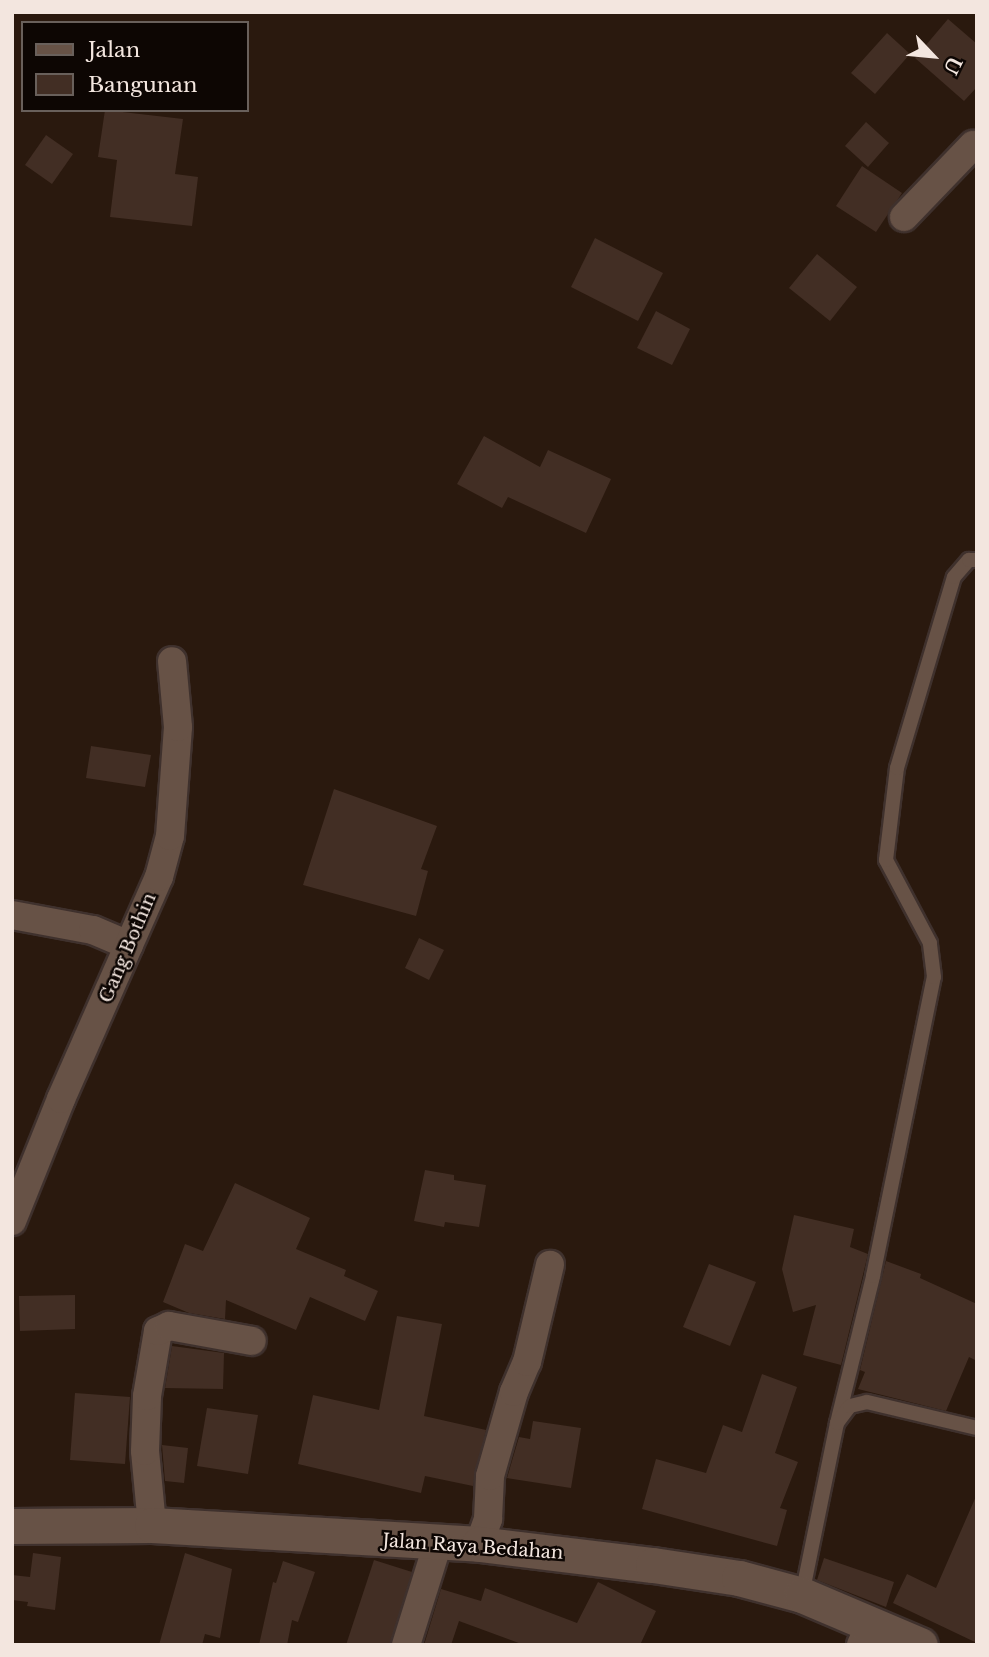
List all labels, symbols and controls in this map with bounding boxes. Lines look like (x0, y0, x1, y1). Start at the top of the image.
legend (21, 21, 248, 112)
north arrow (898, 21, 968, 91)
text: Jalan (88, 37, 140, 63)
text: U (938, 53, 966, 78)
text: Bangunan (88, 72, 197, 98)
street label: Gang Bothin (95, 890, 161, 1006)
street label: Jalan Raya Bedahan (382, 1530, 564, 1564)

